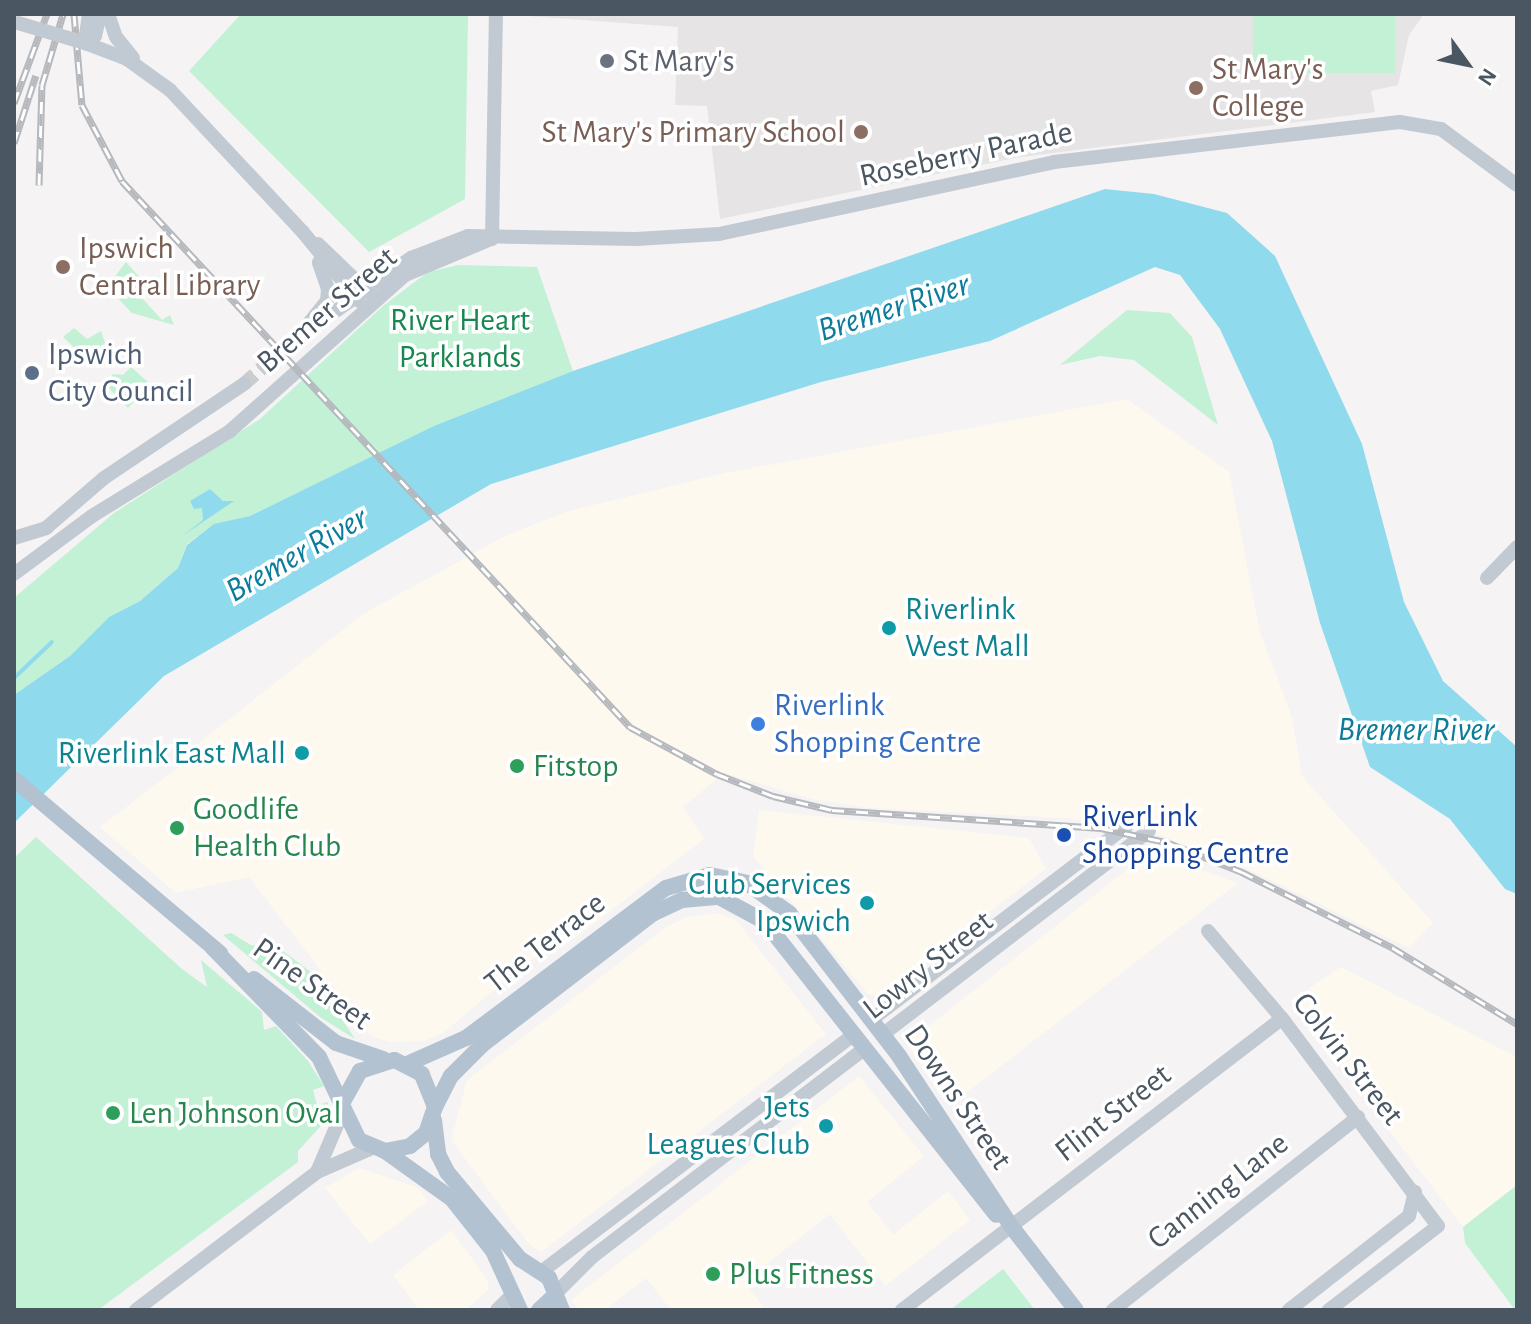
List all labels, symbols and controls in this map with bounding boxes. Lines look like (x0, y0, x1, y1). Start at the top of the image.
north arrow (1427, 24, 1507, 104)
place label: St Mary's (623, 42, 735, 80)
place label: St Mary's College (1212, 51, 1324, 126)
marker: St Mary's (598, 52, 616, 70)
text: N (1474, 65, 1501, 89)
marker: St Mary's College (1187, 79, 1205, 97)
place label: St Mary's Primary School (541, 113, 845, 151)
street label: Roseberry Parade (856, 113, 1076, 195)
marker: St Mary's Primary School (852, 123, 870, 141)
place label: Ipswich Central Library (79, 230, 261, 305)
street label: Bremer Street (249, 239, 405, 381)
marker: Ipswich Central Library (54, 258, 72, 276)
water label: Bremer River (813, 264, 975, 352)
park label: River Heart Parklands (390, 302, 530, 377)
place label: Ipswich City Council (48, 336, 194, 411)
marker: Ipswich City Council (23, 364, 41, 382)
water label: Bremer River (219, 498, 375, 612)
place label: Riverlink West Mall (905, 591, 1030, 666)
marker: Riverlink West Mall (880, 619, 898, 637)
place label: Riverlink Shopping Centre (774, 687, 981, 762)
water label: Bremer River (1338, 711, 1494, 751)
marker: Riverlink Shopping Centre (749, 715, 767, 733)
place label: Riverlink East Mall (58, 734, 286, 772)
marker: Riverlink East Mall (293, 744, 311, 762)
place label: Fitstop (533, 747, 618, 785)
marker: Fitstop (508, 757, 526, 775)
place label: Goodlife Health Club (193, 791, 341, 866)
place label: RiverLink Shopping Centre (1082, 798, 1289, 873)
marker: Goodlife Health Club (168, 819, 186, 837)
marker: RiverLink Shopping Centre (1053, 824, 1075, 846)
place label: Club Services Ipswich (688, 866, 851, 941)
street label: The Terrace (477, 884, 613, 1002)
marker: Club Services Ipswich (858, 894, 876, 912)
street label: Lowry Street (855, 902, 1001, 1028)
street label: Pine Street (245, 929, 379, 1039)
street label: Colvin Street (1284, 985, 1412, 1133)
street label: Downs Street (896, 1017, 1020, 1177)
street label: Flint Street (1047, 1056, 1179, 1170)
place label: Jets Leagues Club (647, 1089, 810, 1164)
place label: Len Johnson Oval (129, 1094, 341, 1132)
marker: Len Johnson Oval (104, 1104, 122, 1122)
marker: Jets Leagues Club (817, 1117, 835, 1135)
street label: Canning Lane (1140, 1124, 1296, 1258)
place label: Plus Fitness (729, 1255, 874, 1293)
marker: Plus Fitness (704, 1265, 722, 1283)

